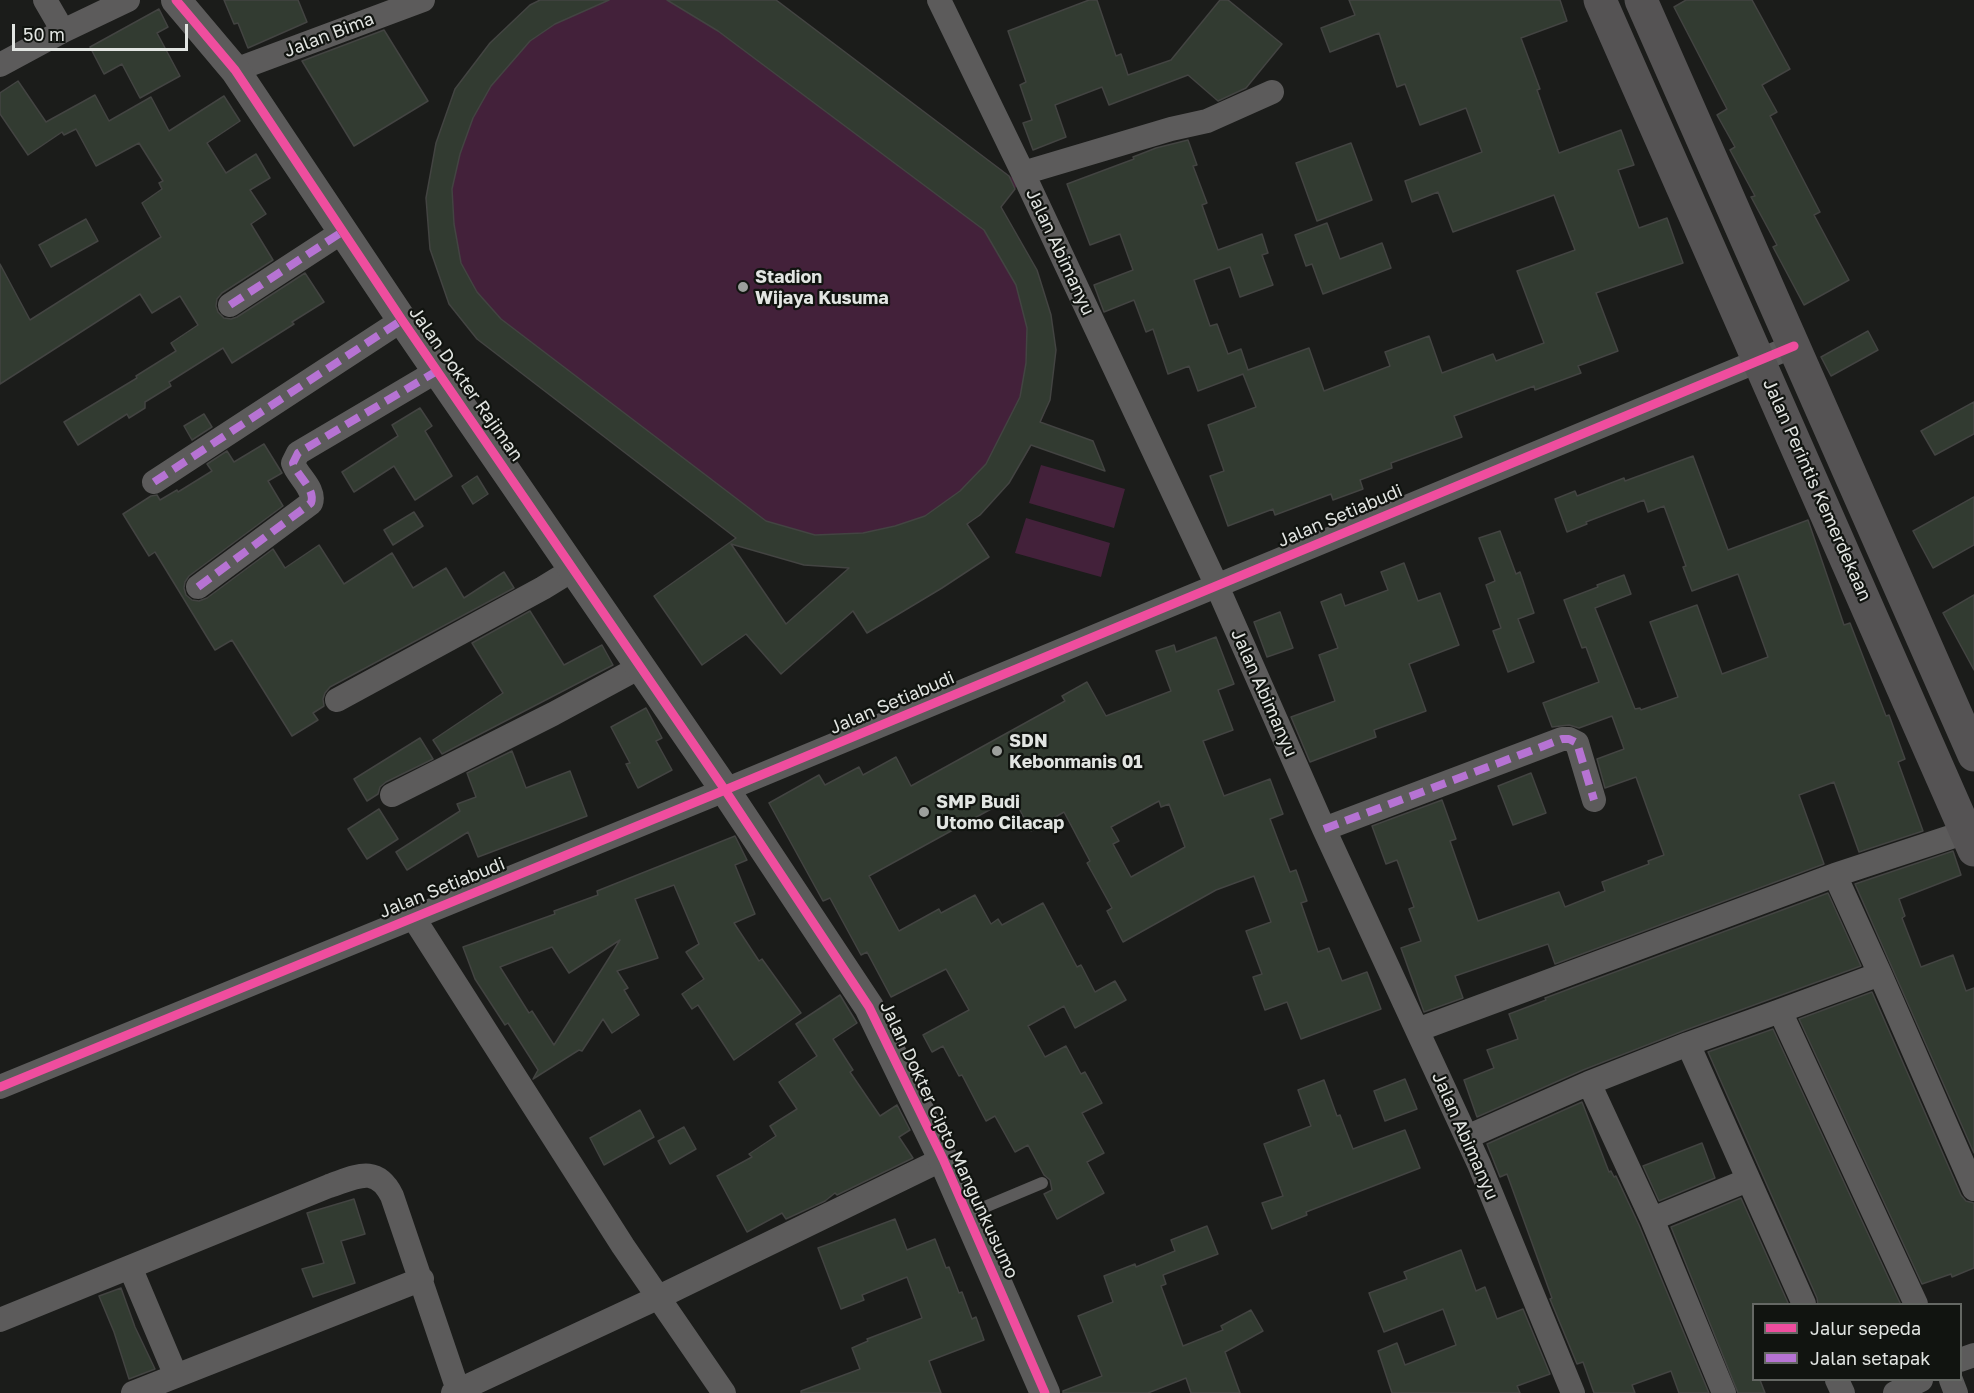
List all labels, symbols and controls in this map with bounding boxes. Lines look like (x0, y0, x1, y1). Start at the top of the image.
street label: Jalan Bima (281, 8, 377, 62)
scale bar (15, 12, 190, 50)
text: 50 m (23, 23, 65, 45)
street label: Jalan Abimanyu (1021, 185, 1099, 319)
place label: Stadion Wijaya Kusuma (755, 266, 889, 308)
marker: Stadion Wijaya Kusuma (736, 280, 750, 294)
street label: Jalan Dokter Rajiman (404, 303, 528, 465)
street label: Jalan Perintis Kemerdekaan (1758, 375, 1876, 605)
street label: Jalan Setiabudi (1274, 480, 1406, 552)
street label: Jalan Abimanyu (1226, 626, 1302, 760)
street label: Jalan Setiabudi (826, 667, 958, 739)
place label: SDN Kebonmanis 01 (1009, 730, 1143, 772)
marker: SDN Kebonmanis 01 (990, 744, 1004, 758)
place label: SMP Budi Utomo Cilacap (936, 791, 1064, 834)
marker: SMP Budi Utomo Cilacap (917, 805, 931, 819)
street label: Jalan Setiabudi (376, 853, 508, 923)
street label: Jalan Dokter Cipto Mangunkusumo (875, 998, 1023, 1282)
street label: Jalan Abimanyu (1427, 1069, 1503, 1203)
legend (1752, 1303, 1962, 1381)
text: Jalur sepeda (1810, 1317, 1921, 1339)
text: Jalan setapak (1810, 1347, 1930, 1369)

